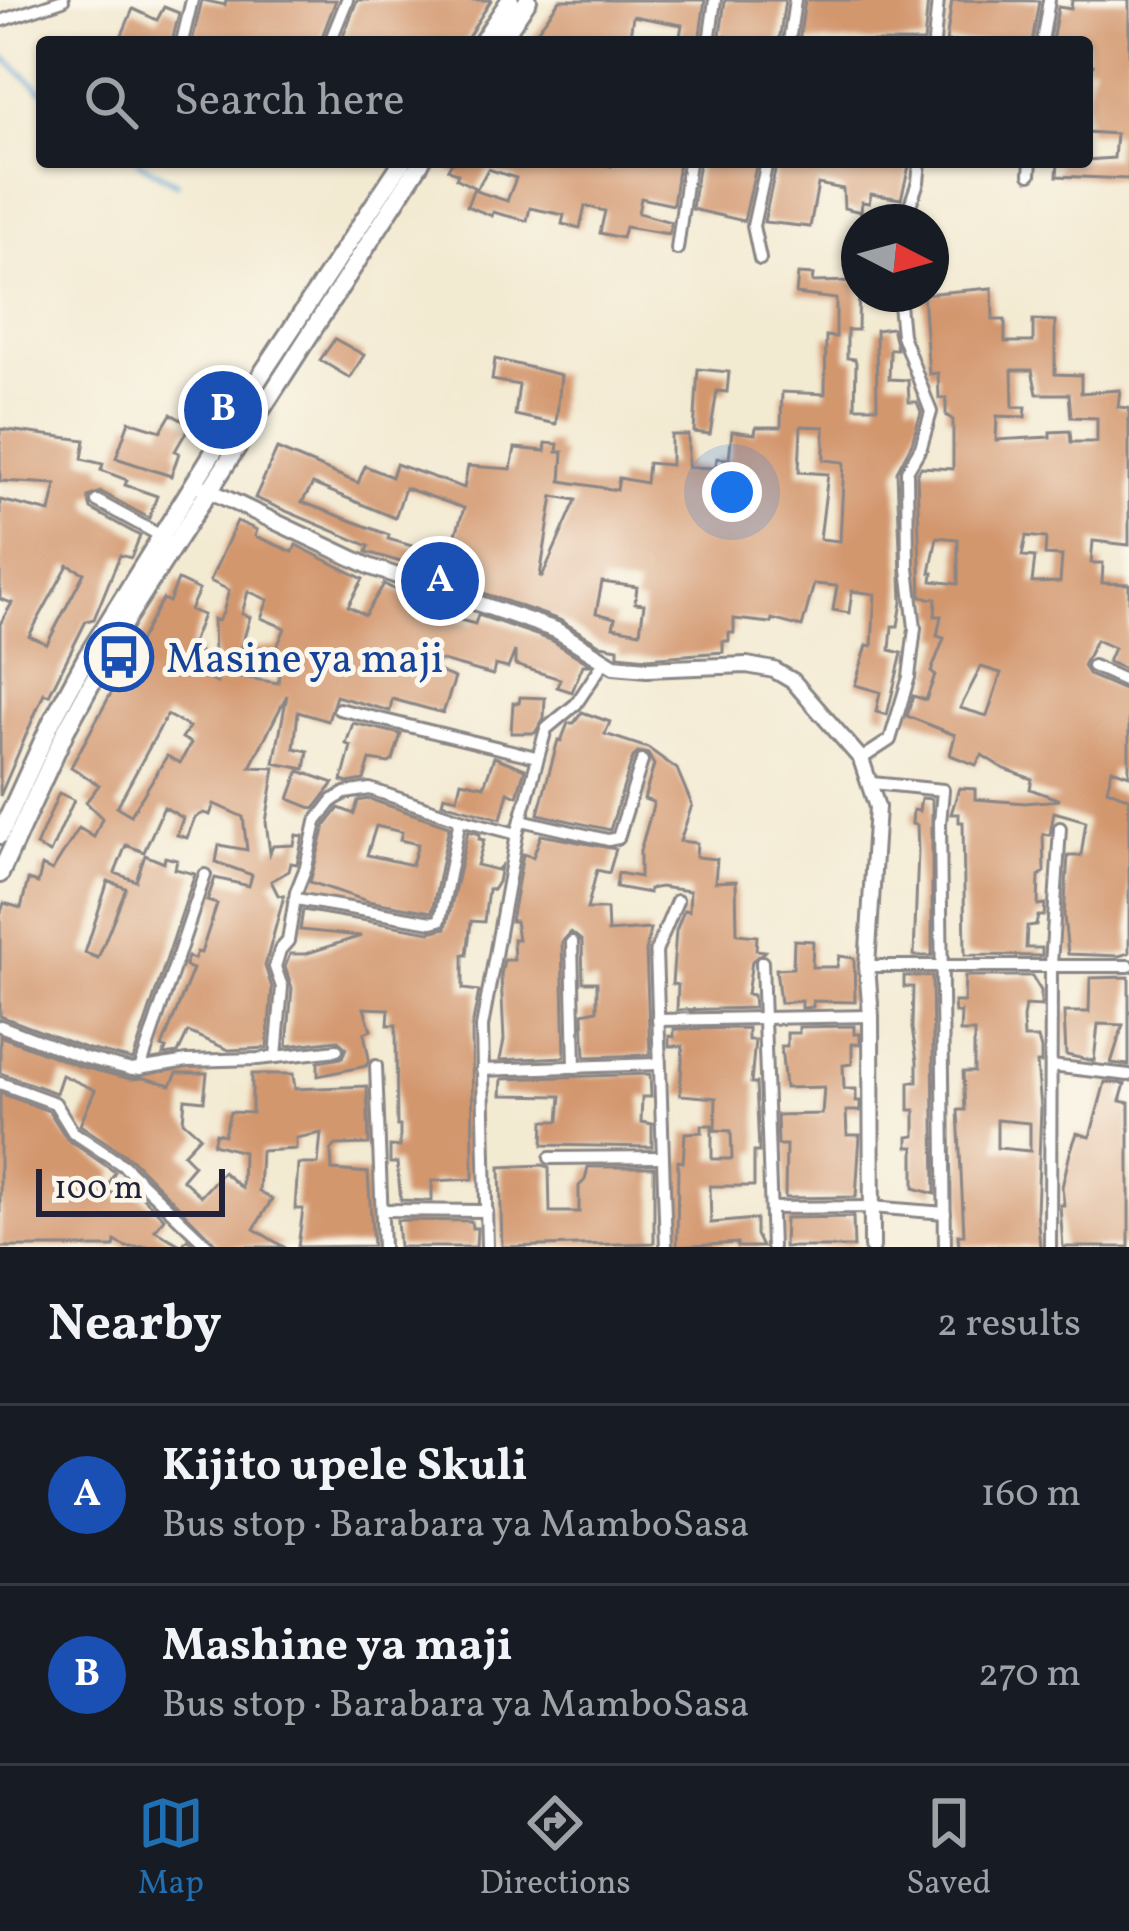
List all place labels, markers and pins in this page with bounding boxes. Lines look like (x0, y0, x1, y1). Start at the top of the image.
pin: B (184, 365, 262, 455)
pin: A (401, 536, 479, 626)
bus stop icon: Masine ya maji (84, 622, 154, 692)
place label: Masine ya maji (166, 632, 443, 691)

